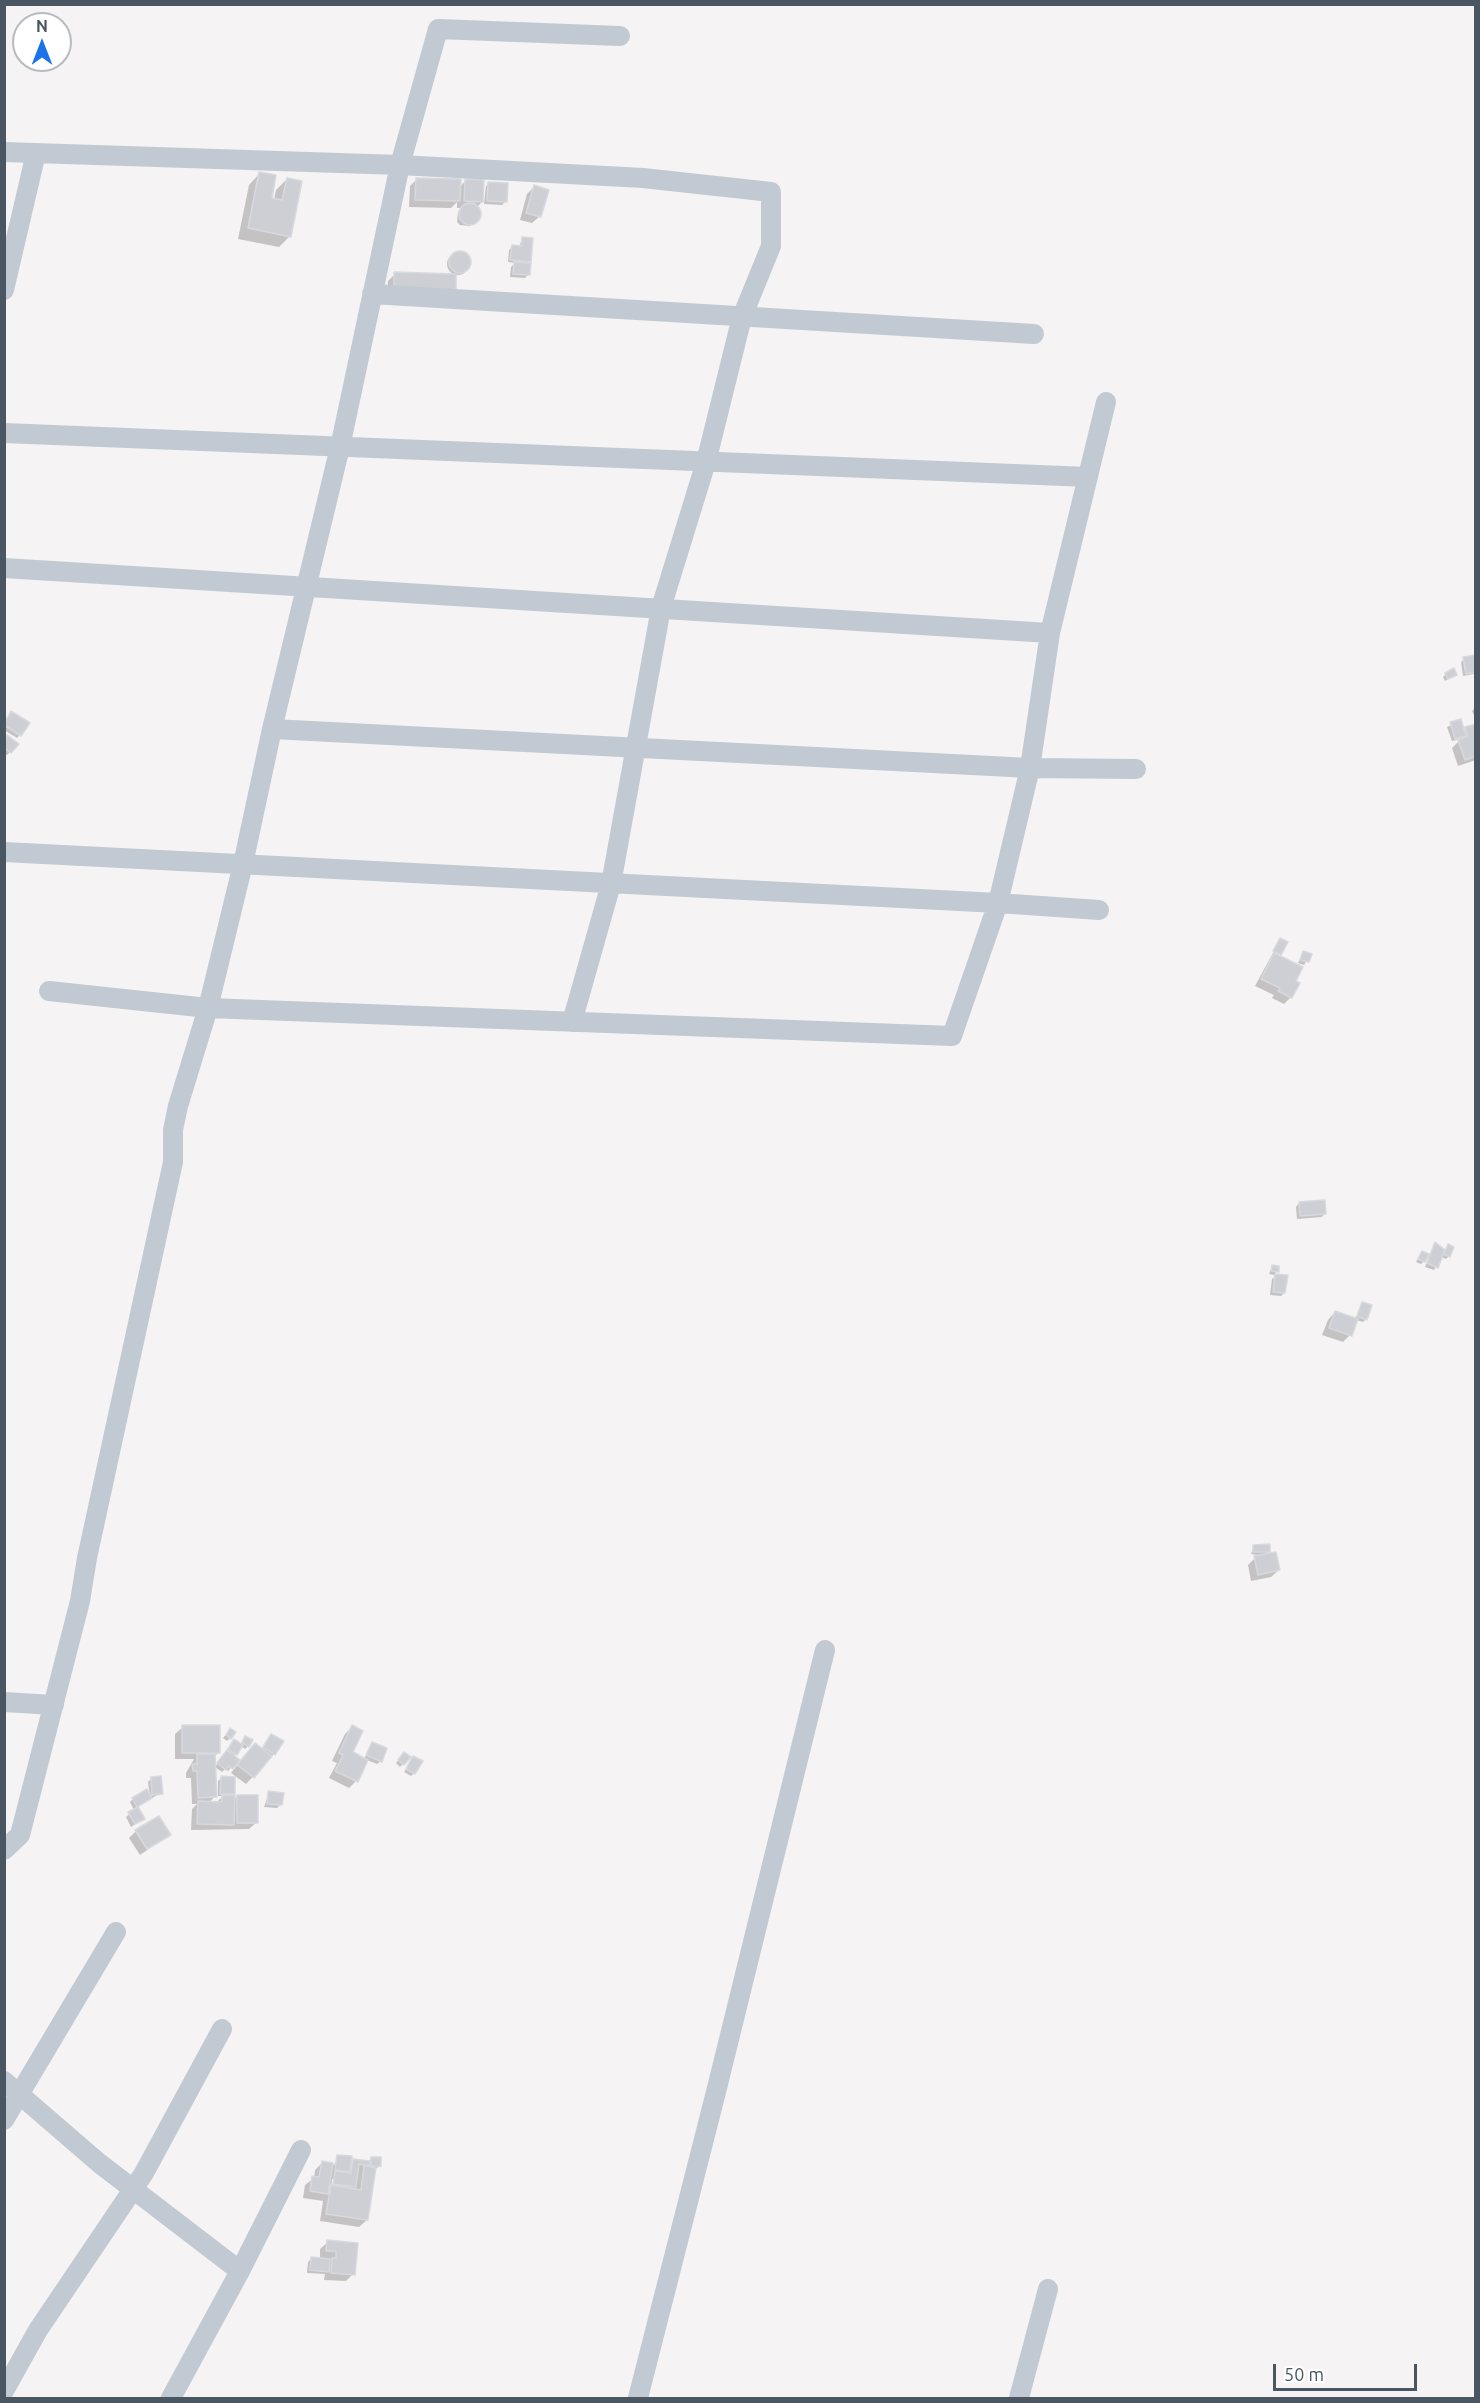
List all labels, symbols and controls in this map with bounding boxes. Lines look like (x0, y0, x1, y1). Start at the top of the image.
north arrow (12, 12, 72, 72)
text: N (36, 17, 48, 35)
scale bar (1276, 2352, 1420, 2390)
text: 50 m (1284, 2364, 1324, 2384)

